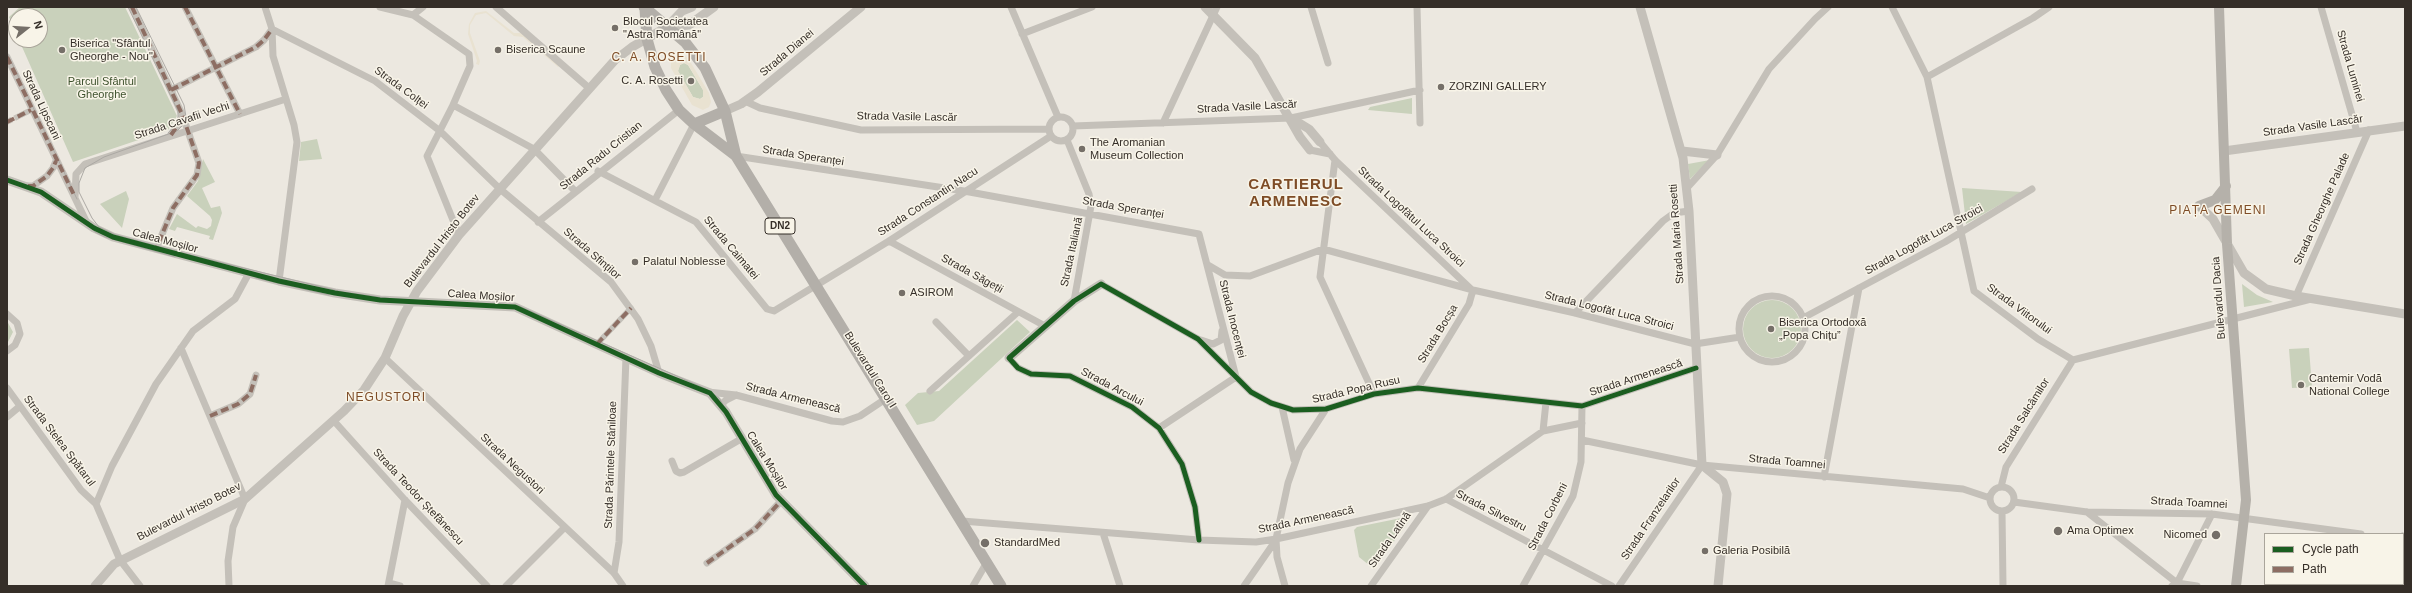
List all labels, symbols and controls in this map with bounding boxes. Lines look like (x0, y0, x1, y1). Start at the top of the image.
north arrow (8, 8, 48, 48)
place label: Blocul Societatea "Astra Română" (623, 15, 708, 41)
text: N (32, 19, 45, 30)
marker: Blocul Societatea "Astra Română" (610, 23, 620, 33)
street label: Strada Dianei (757, 27, 817, 79)
street label: Strada Luminei (2333, 29, 2367, 103)
place label: Biserica "Sfântul Gheorghe - Nou" (70, 37, 153, 63)
place label: Biserica Scaune (506, 43, 585, 57)
marker: Biserica "Sfântul Gheorghe - Nou" (57, 45, 67, 55)
marker: Biserica Scaune (493, 45, 503, 55)
district label: C. A. ROSETTI (611, 51, 707, 65)
street label: Strada Colței (371, 64, 431, 112)
street label: Strada Lipscani (19, 68, 63, 142)
place label: C. A. Rosetti (621, 74, 683, 88)
park label: Parcul Sfântul Gheorghe (68, 75, 136, 101)
marker: C. A. Rosetti (686, 76, 696, 86)
place label: ZORZINI GALLERY (1449, 80, 1547, 94)
marker: ZORZINI GALLERY (1436, 82, 1446, 92)
street label: Strada Vasile Lascăr (1196, 98, 1298, 116)
street label: Strada Cavafii Vechi (133, 99, 231, 143)
street label: Strada Vasile Lascăr (857, 110, 957, 124)
street label: Strada Vasile Lascăr (2262, 112, 2364, 140)
street label: Strada Radu Cristian (557, 119, 645, 193)
place label: The Aromanian Museum Collection (1090, 136, 1184, 162)
street label: Strada Speranței (761, 143, 845, 169)
marker: The Aromanian Museum Collection (1077, 144, 1087, 154)
street label: Strada Gheorghe Palade (2291, 151, 2353, 267)
street label: Strada Logofătul Luca Stroici (1355, 164, 1467, 270)
street label: Strada Constantin Nacu (875, 165, 981, 239)
district label: CARTIERUL ARMENESC (1248, 176, 1344, 211)
street label: Strada Maria Rosetti (1667, 184, 1687, 284)
street label: Bulevardul Hristo Botev (401, 192, 483, 290)
street label: Strada Speranței (1081, 194, 1165, 222)
street label: Strada Logofăt Luca Stroici (1863, 202, 1985, 278)
district label: PIAȚA GEMENI (2169, 204, 2267, 218)
street label: Strada Caimatei (701, 214, 761, 282)
street label: Strada Italiană (1058, 216, 1086, 288)
road number: DN2 (765, 218, 795, 234)
street label: Strada Sfinților (560, 225, 624, 283)
street label: Calea Moșilor (131, 226, 199, 256)
street label: Strada Săgeții (939, 251, 1005, 297)
place label: Palatul Noblesse (643, 255, 726, 269)
street label: Bulevardul Dacia (2210, 256, 2228, 340)
marker: Palatul Noblesse (630, 257, 640, 267)
street label: Strada Inocenței (1216, 279, 1248, 359)
street label: Strada Viitorului (1984, 281, 2054, 337)
place label: ASIROM (910, 286, 953, 300)
street label: Calea Moșilor (447, 287, 515, 305)
marker: ASIROM (897, 288, 907, 298)
street label: Strada Logofăt Luca Stroici (1543, 289, 1675, 333)
street label: Strada Bocșa (1415, 302, 1461, 366)
place label: Biserica Ortodoxă „Popa Chițu” (1779, 316, 1866, 342)
marker: Biserica Ortodoxă „Popa Chițu” (1766, 324, 1776, 334)
street label: Bulevardul Carol I (841, 329, 899, 411)
street label: Strada Armenească (1588, 357, 1684, 399)
street label: Strada Arcului (1078, 365, 1146, 409)
place label: Cantemir Vodă National College (2309, 372, 2390, 398)
street label: Strada Popa Rusu (1311, 373, 1401, 407)
street label: Strada Salcâmilor (1995, 376, 2053, 456)
street label: Strada Armenească (744, 380, 842, 416)
marker: Cantemir Vodă National College (2296, 380, 2306, 390)
district label: NEGUSTORI (346, 391, 426, 405)
street label: Strada Stelea Spătarul (20, 393, 98, 489)
street label: Strada Părintele Stăniloae (602, 401, 620, 529)
street label: Calea Moșilor (744, 429, 790, 493)
street label: Strada Negustori (477, 431, 547, 497)
street label: Strada Teodor Ștefănescu (370, 446, 466, 548)
street label: Strada Toamnei (1748, 452, 1826, 472)
street label: Strada Franzelarilor (1619, 475, 1683, 563)
street label: Bulevardul Hristo Botev (135, 480, 243, 544)
street label: Strada Corbeni (1525, 481, 1571, 553)
street label: Strada Silvestru (1453, 487, 1529, 535)
street label: Strada Toamnei (2150, 494, 2228, 512)
street label: Strada Armenească (1257, 503, 1355, 537)
street label: Strada Latină (1366, 509, 1414, 571)
place label: Ama Optimex (2067, 524, 2134, 538)
marker: Ama Optimex (2052, 525, 2064, 537)
place label: Nicomed (2164, 528, 2207, 542)
marker: Nicomed (2210, 529, 2222, 541)
legend (2264, 533, 2404, 585)
place label: StandardMed (994, 536, 1060, 550)
marker: StandardMed (979, 537, 991, 549)
text: Cycle path (2302, 542, 2359, 556)
place label: Galeria Posibilă (1713, 544, 1790, 558)
marker: Galeria Posibilă (1700, 546, 1710, 556)
text: Path (2302, 562, 2327, 576)

